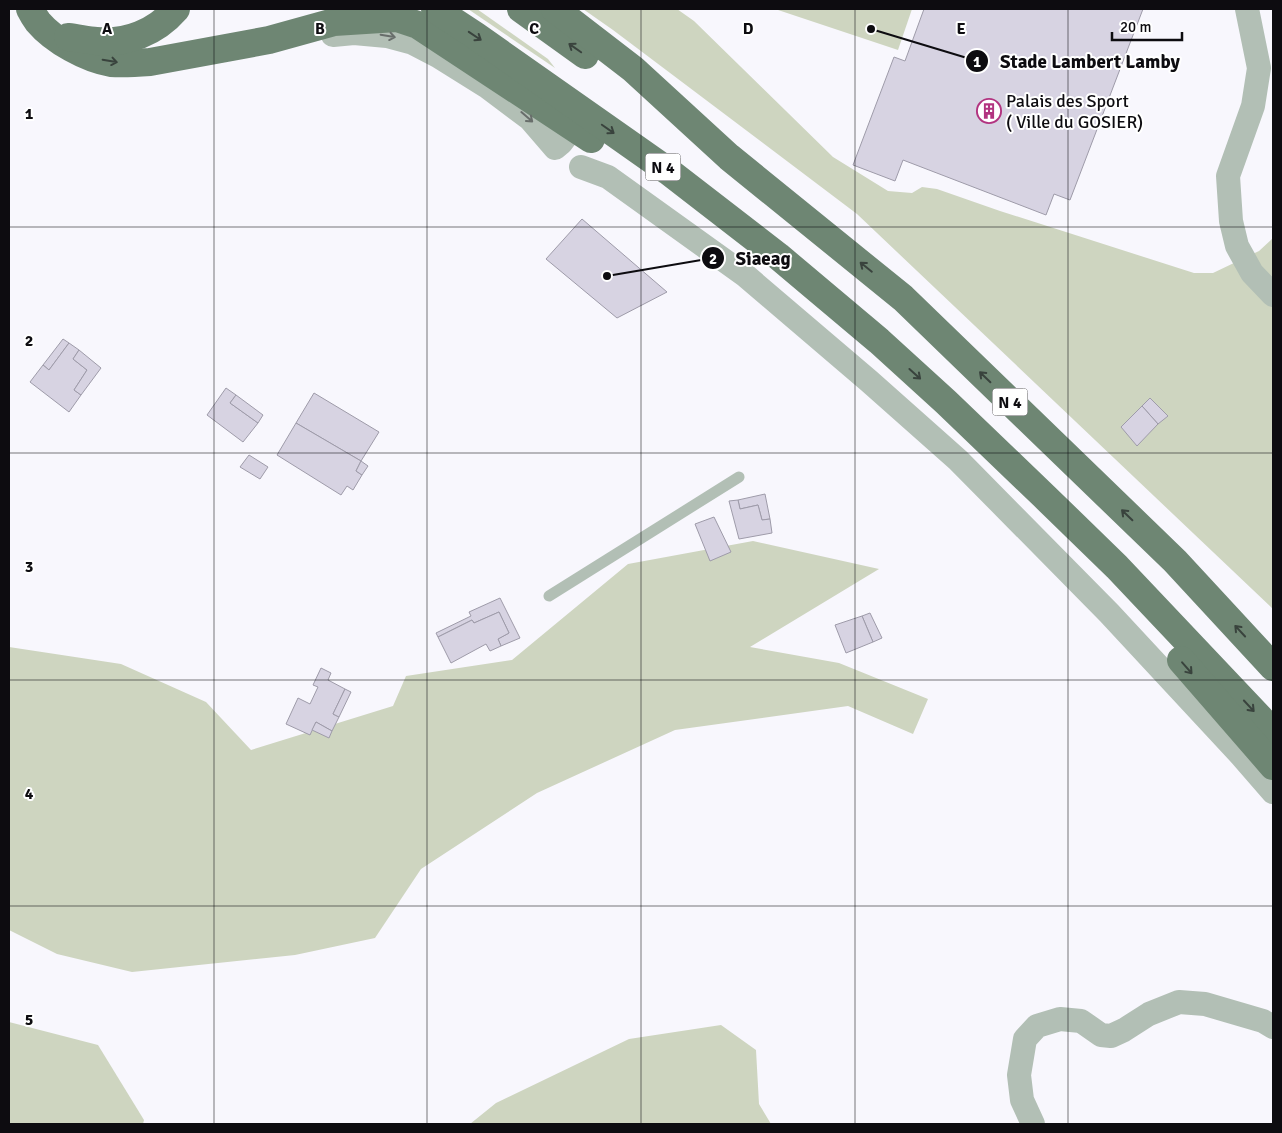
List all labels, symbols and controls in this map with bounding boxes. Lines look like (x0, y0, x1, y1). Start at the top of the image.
scale bar (1112, 10, 1182, 42)
text: 20 m (1120, 18, 1151, 36)
text: A (102, 19, 113, 39)
text: B (315, 19, 325, 39)
text: C (529, 19, 539, 39)
text: D (743, 19, 754, 39)
text: E (956, 19, 966, 39)
one-way arrow (468, 31, 482, 41)
one-way arrow (379, 32, 395, 42)
one-way arrow (569, 42, 582, 53)
callout: Stade Lambert Lamby (965, 44, 1190, 78)
text: Stade Lambert Lamby (1000, 50, 1181, 74)
text: 1 (973, 53, 981, 71)
one-way arrow (101, 57, 117, 67)
place label: Palais des Sport ( Ville du GOSIER) (1006, 90, 1143, 133)
building icon: Palais des Sport ( Ville du GOSIER) (976, 98, 1002, 124)
text: 1 (25, 104, 34, 124)
one-way arrow (520, 112, 533, 123)
one-way arrow (601, 124, 615, 134)
road number: N 4 (646, 154, 680, 180)
callout: Siaeag (700, 241, 801, 275)
text: Siaeag (735, 247, 791, 271)
text: 2 (709, 250, 717, 268)
one-way arrow (860, 262, 873, 273)
text: 2 (25, 331, 33, 351)
one-way arrow (908, 368, 921, 380)
one-way arrow (979, 371, 991, 383)
road number: N 4 (992, 388, 1028, 416)
one-way arrow (1121, 509, 1133, 521)
text: 3 (25, 557, 33, 577)
one-way arrow (1234, 625, 1246, 638)
one-way arrow (1181, 661, 1193, 674)
one-way arrow (1243, 700, 1255, 712)
text: 4 (25, 784, 34, 804)
text: 5 (25, 1010, 33, 1030)

